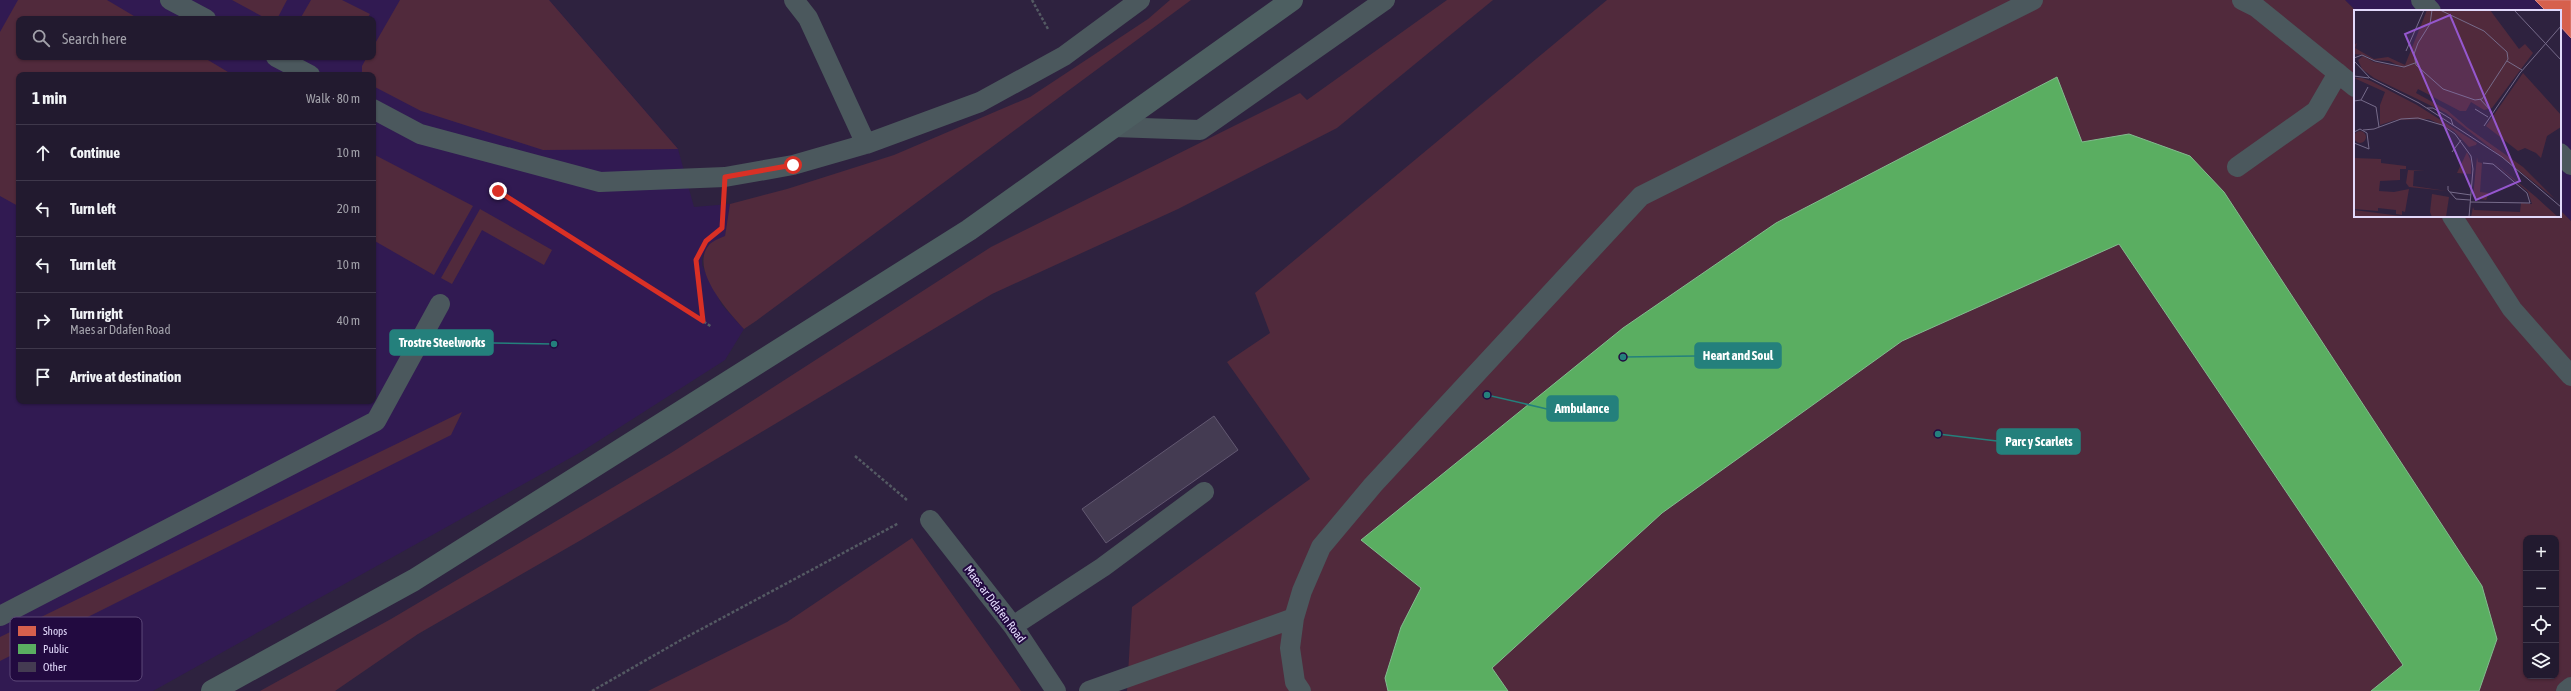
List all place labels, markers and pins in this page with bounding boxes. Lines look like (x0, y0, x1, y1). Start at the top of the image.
callout: Trostre Steelworks (390, 330, 493, 355)
callout: Heart and Soul (1695, 343, 1781, 368)
callout: Ambulance (1547, 396, 1618, 421)
callout: Parc y Scarlets (1997, 429, 2080, 454)

